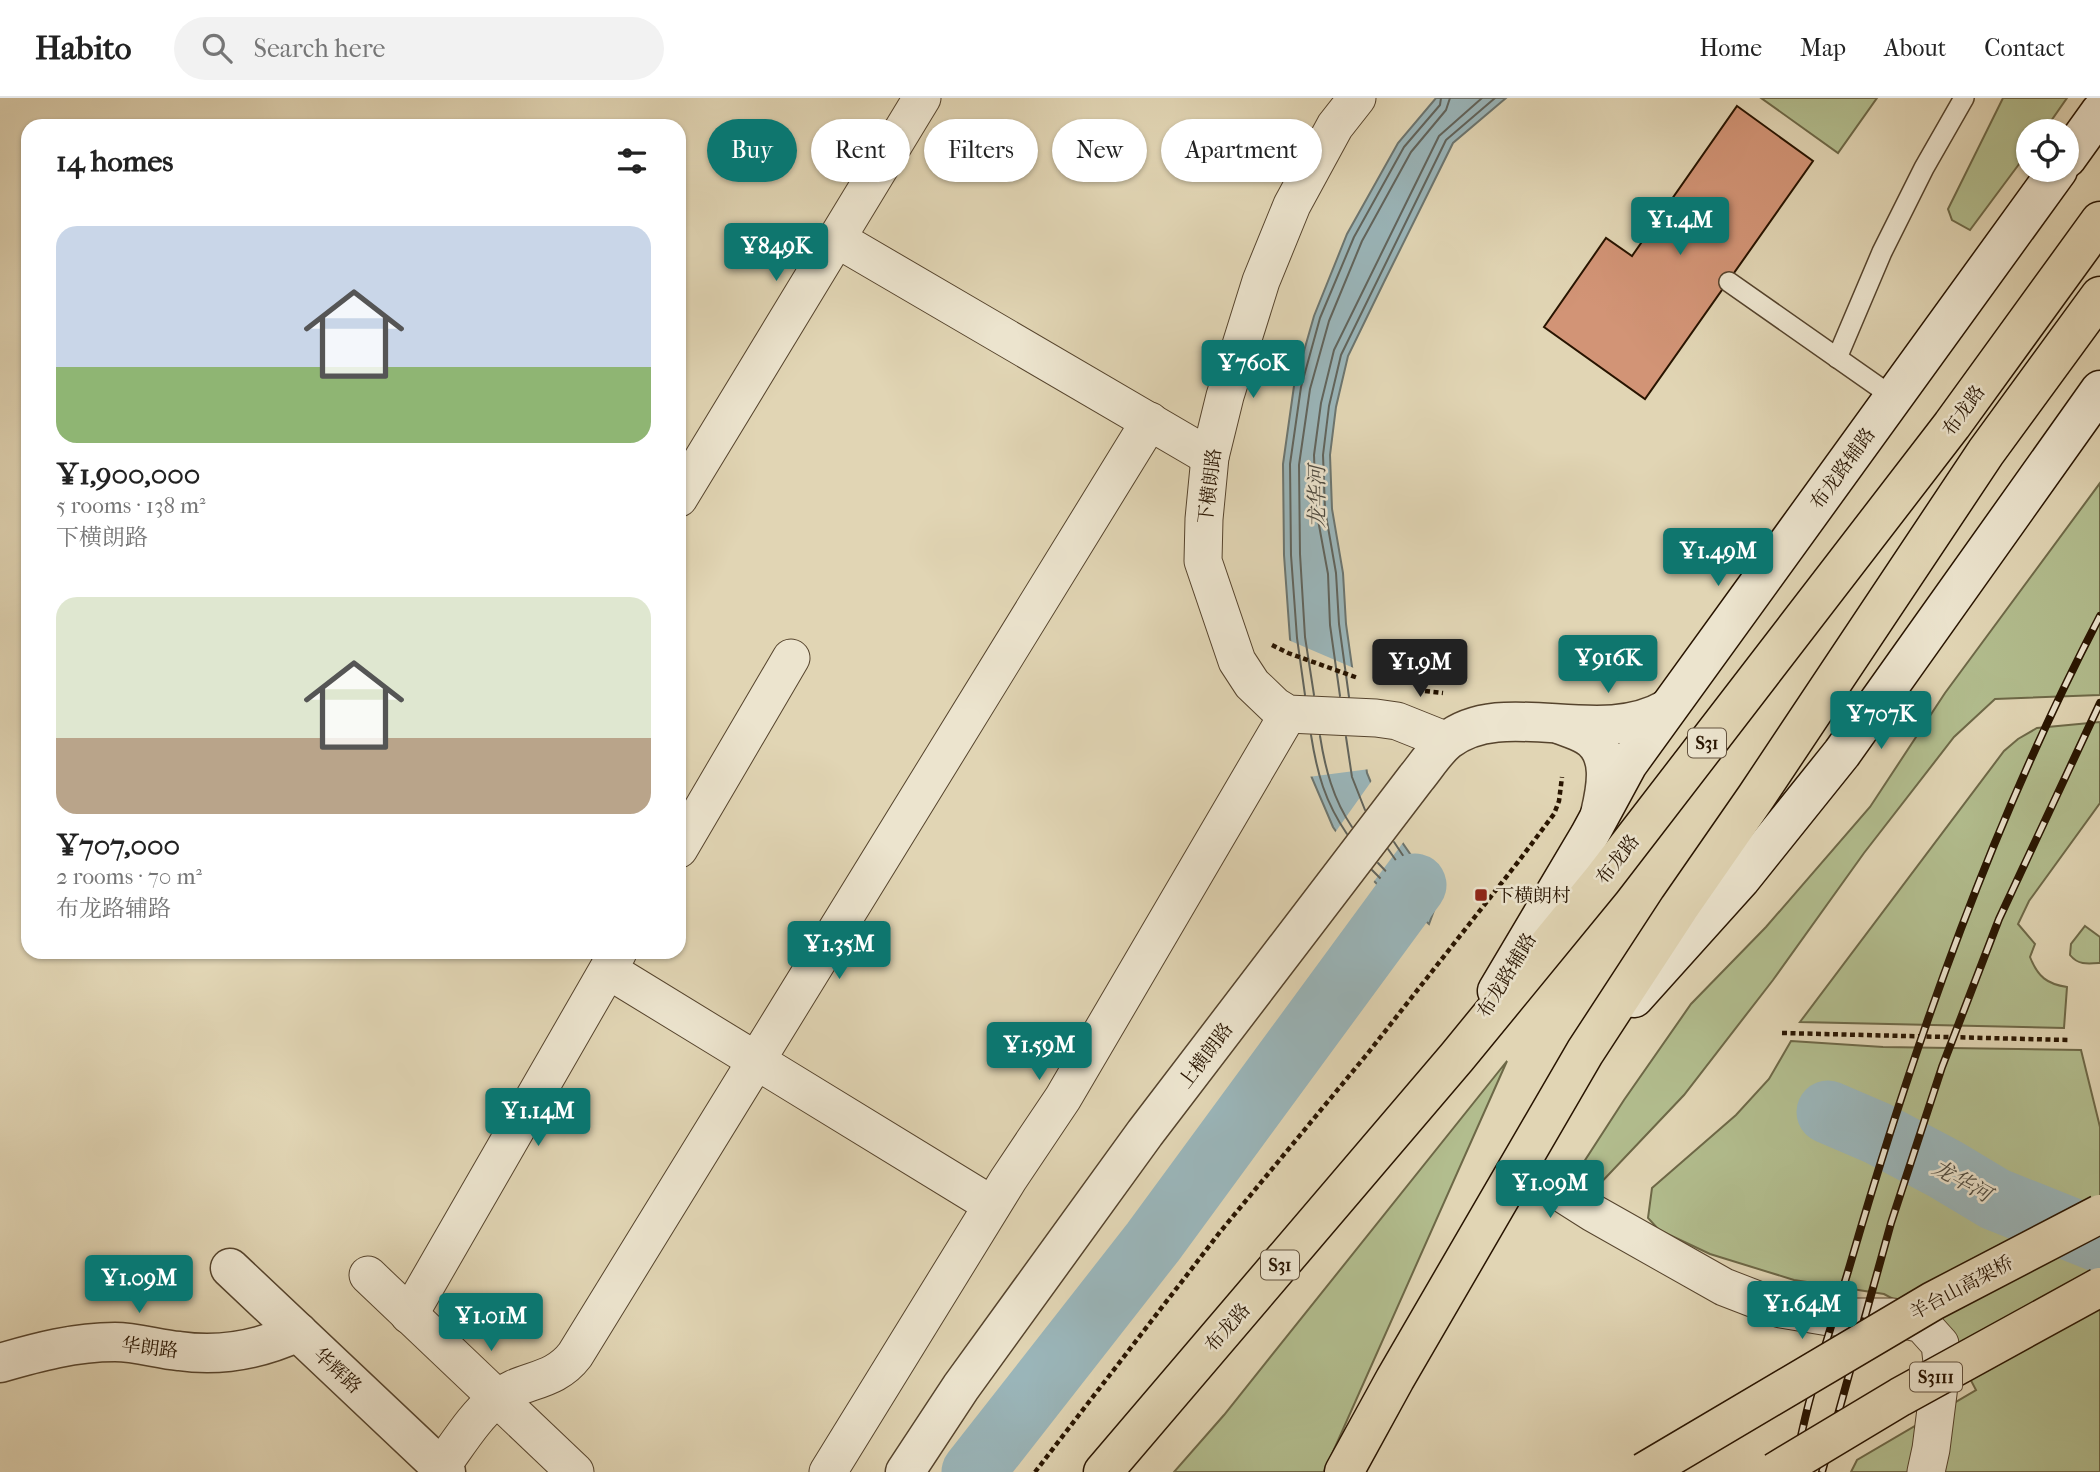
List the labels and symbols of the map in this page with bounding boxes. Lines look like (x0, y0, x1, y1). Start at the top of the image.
pin: ¥1.4M (1631, 198, 1729, 257)
pin: ¥849K (727, 223, 825, 283)
pin: ¥760K (1204, 341, 1302, 400)
street label: 布龙路 (1938, 381, 1989, 440)
street label: 布龙路辅路 (1806, 424, 1880, 513)
street label: 下横朗路 (1194, 447, 1226, 525)
water label: 龙华河 (1305, 462, 1329, 529)
pin: ¥1.49M (1661, 528, 1775, 588)
pin: ¥916K (1559, 636, 1657, 695)
pin: ¥1.9M (1371, 640, 1469, 699)
pin: ¥707K (1832, 692, 1930, 751)
road number: S31 (1688, 728, 1726, 758)
street label: 布龙路 (1592, 830, 1644, 889)
place label: 下横朗村 (1495, 885, 1571, 907)
marker: 下横朗村 (1473, 887, 1489, 903)
pin: ¥1.35M (782, 922, 896, 981)
street label: 布龙路辅路 (1473, 929, 1541, 1022)
street label: 上横朗路 (1174, 1019, 1237, 1093)
pin: ¥1.59M (982, 1023, 1096, 1082)
pin: ¥1.14M (481, 1088, 595, 1148)
water label: 龙华河 (1929, 1155, 1999, 1209)
pin: ¥1.09M (1493, 1160, 1607, 1220)
road number: S31 (1261, 1250, 1299, 1280)
street label: 羊台山高架桥 (1906, 1251, 2017, 1324)
pin: ¥1.09M (82, 1256, 196, 1315)
pin: ¥1.64M (1745, 1282, 1859, 1341)
pin: ¥1.01M (434, 1294, 548, 1353)
street label: 布龙路 (1201, 1299, 1255, 1356)
street label: 华朗路 (120, 1334, 180, 1362)
street label: 华辉路 (309, 1343, 366, 1398)
road number: S3111 (1910, 1362, 1962, 1392)

